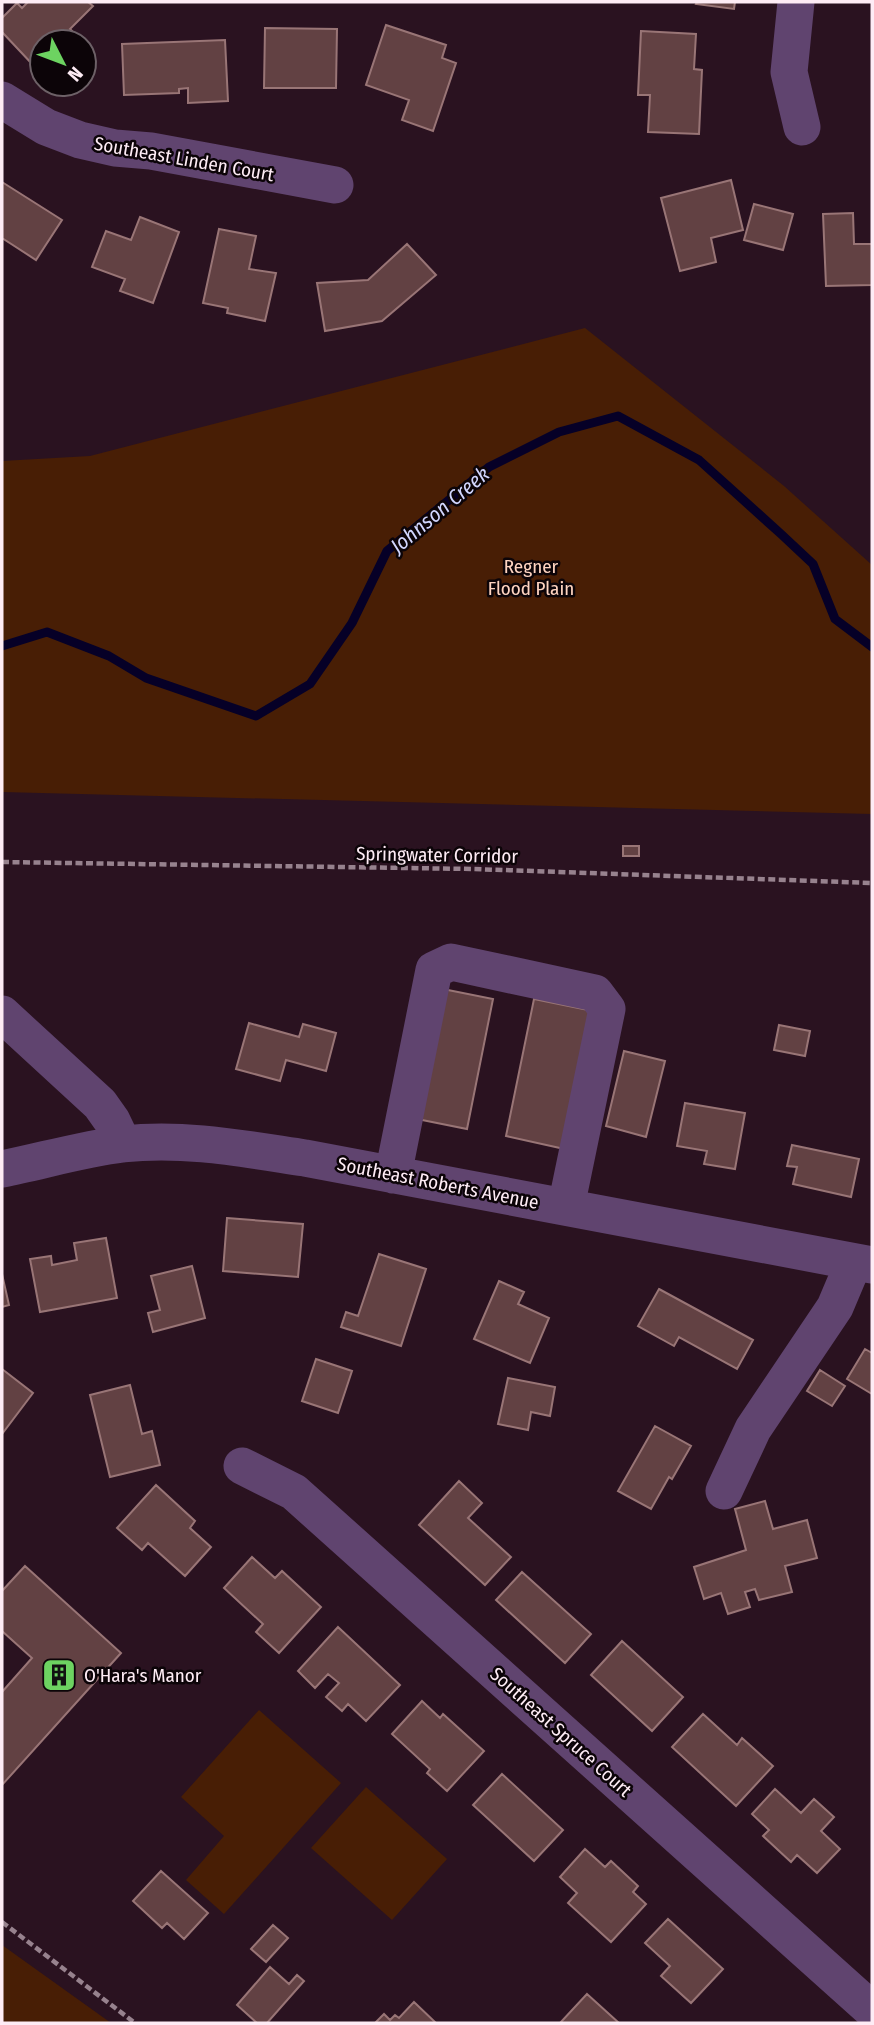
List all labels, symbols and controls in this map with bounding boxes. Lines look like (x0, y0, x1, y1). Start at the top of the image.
north arrow (28, 28, 98, 98)
text: N (63, 62, 88, 86)
street label: Southeast Linden Court (92, 132, 276, 186)
water label: Johnson Creek (384, 461, 495, 560)
park label: Regner Flood Plain (488, 555, 574, 600)
street label: Springwater Corridor (356, 842, 519, 868)
street label: Southeast Roberts Avenue (335, 1152, 541, 1214)
building icon: O'Hara's Manor (40, 1656, 78, 1694)
street label: Southeast Spruce Court (485, 1662, 637, 1802)
place label: O'Hara's Manor (84, 1664, 202, 1687)

